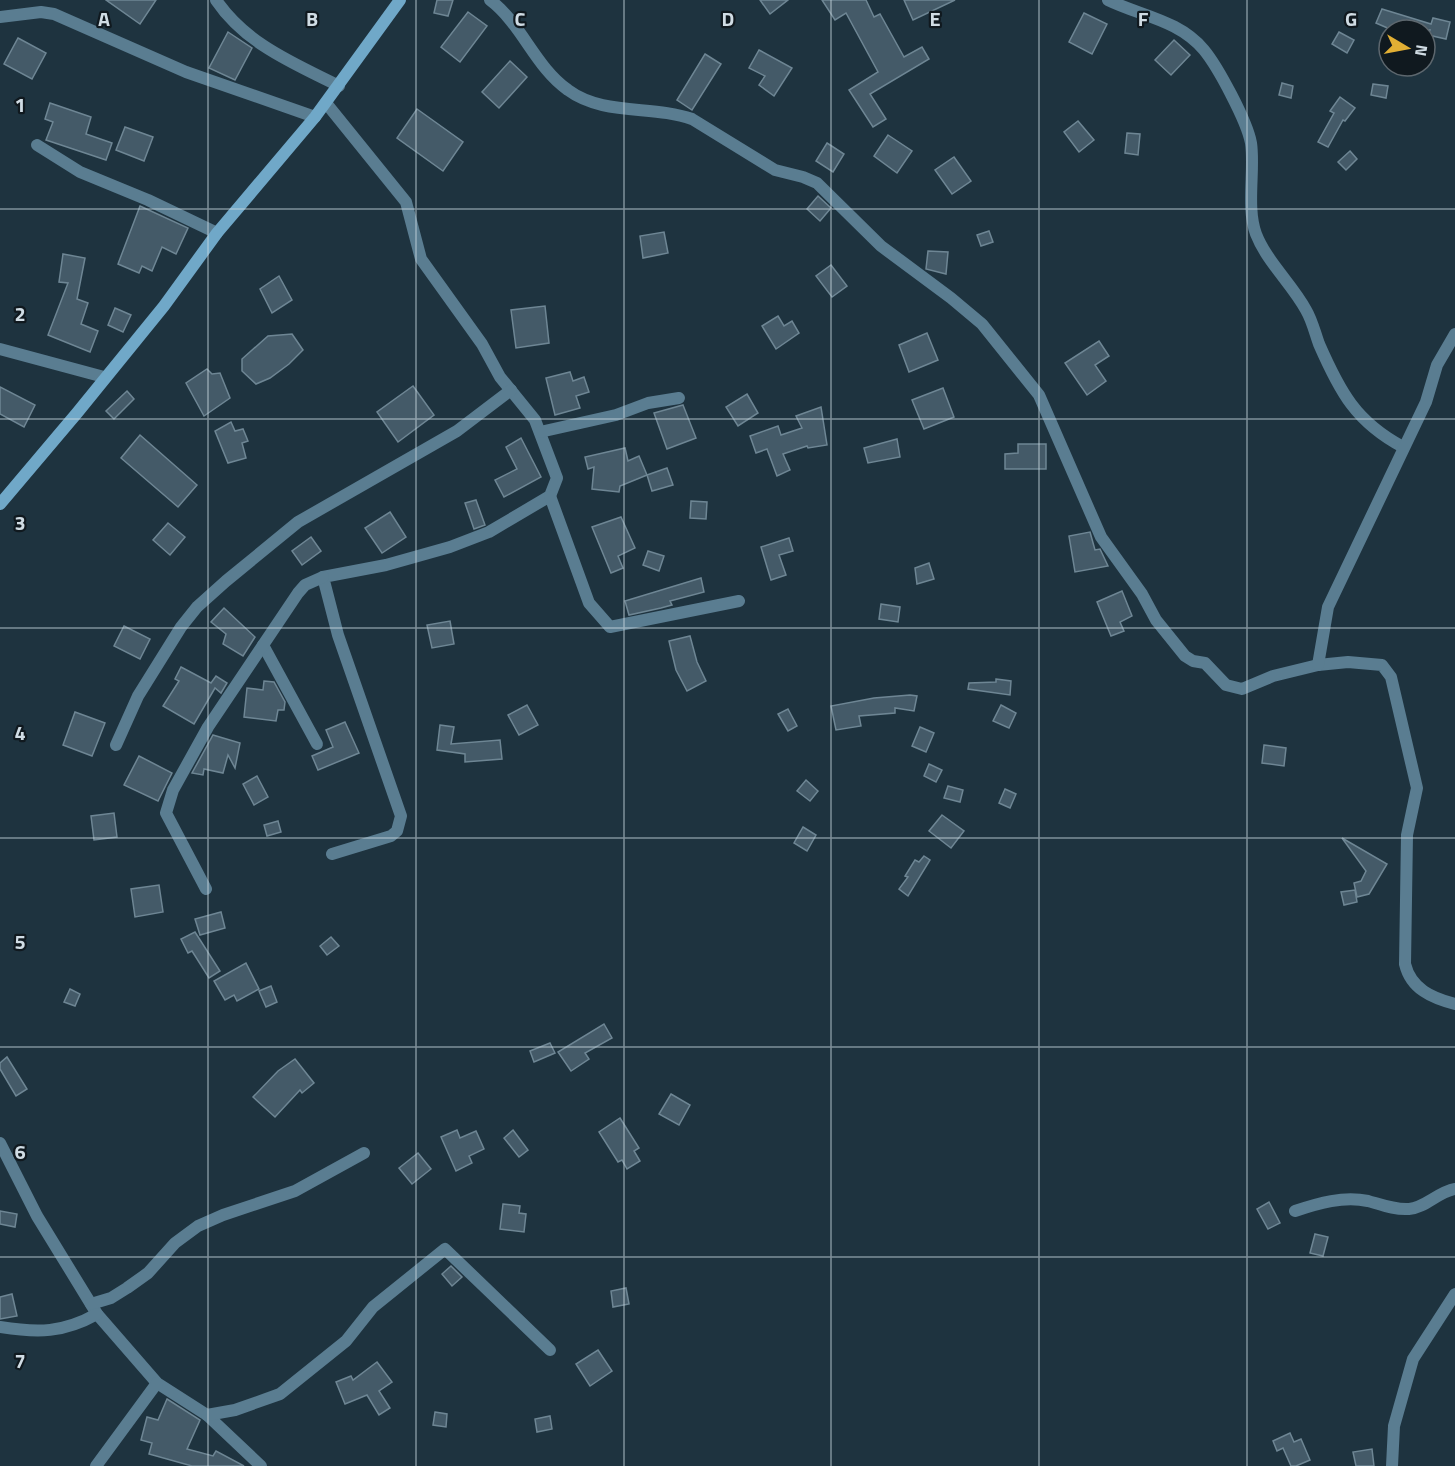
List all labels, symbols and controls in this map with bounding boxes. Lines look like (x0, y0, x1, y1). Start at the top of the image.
text: A (98, 3, 110, 34)
text: B (306, 3, 318, 34)
text: C (515, 3, 526, 34)
text: D (722, 3, 734, 34)
text: E (929, 3, 941, 34)
text: F (1138, 3, 1149, 34)
text: G (1345, 3, 1357, 34)
north arrow (1377, 18, 1437, 78)
text: N (1409, 43, 1435, 58)
text: 1 (14, 89, 26, 120)
text: 2 (14, 298, 26, 329)
text: 3 (14, 507, 26, 538)
text: 4 (14, 717, 26, 748)
text: 5 (14, 926, 26, 957)
text: 6 (14, 1136, 26, 1167)
text: 7 (14, 1345, 26, 1376)

